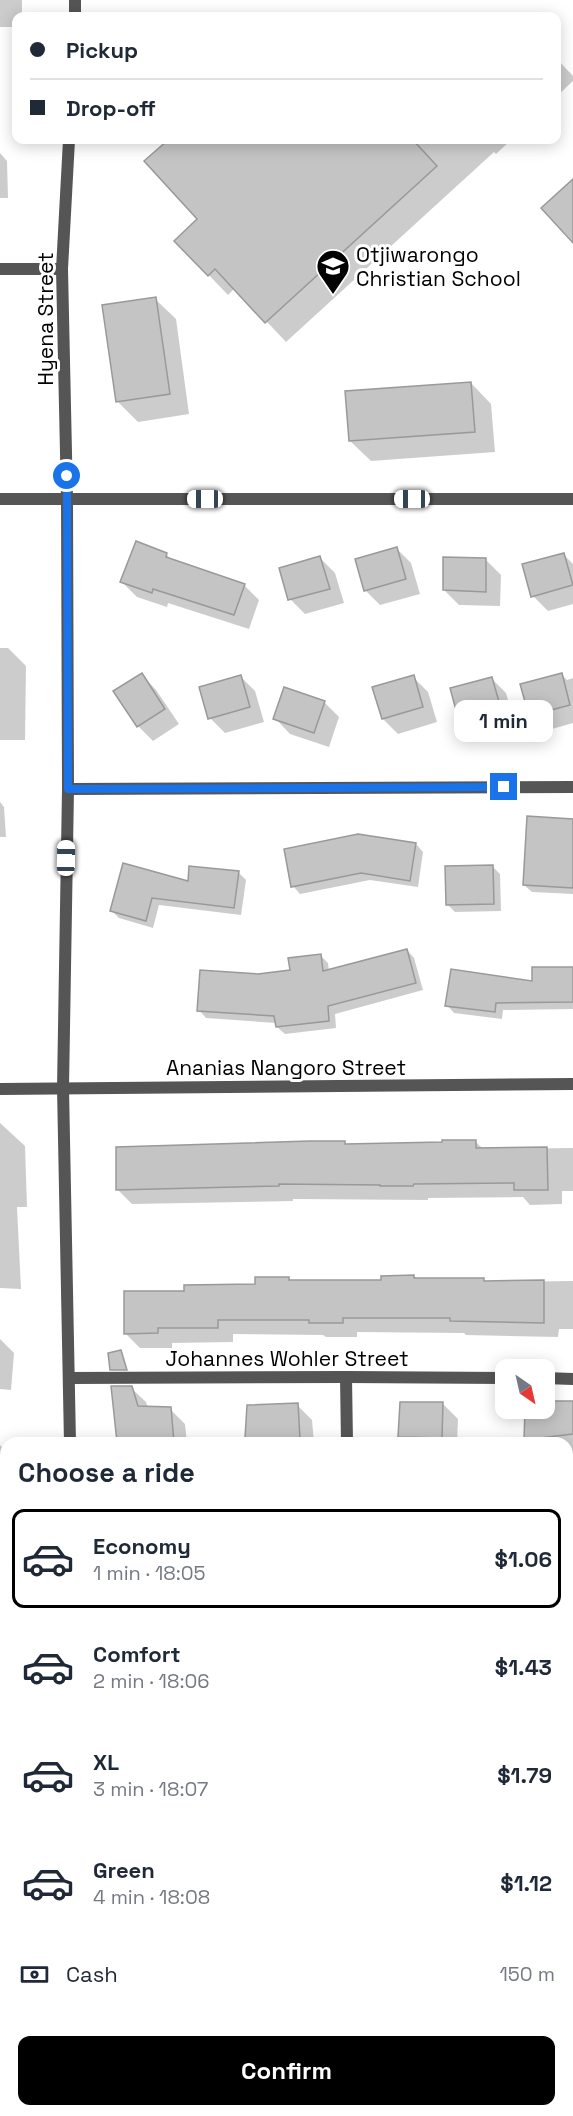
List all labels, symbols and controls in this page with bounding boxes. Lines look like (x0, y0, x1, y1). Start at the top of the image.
text: Pickup (66, 36, 138, 64)
text: Drop-off (66, 94, 156, 122)
place label: Otjiwarongo Christian School (356, 241, 521, 292)
school or university icon: Otjiwarongo Christian School (315, 248, 351, 295)
street label: Hyena Street (32, 252, 59, 386)
route start (53, 462, 80, 489)
car (187, 490, 223, 508)
car (394, 490, 430, 508)
callout: 1 min (454, 700, 554, 742)
text: 1 min (479, 708, 528, 734)
route end (490, 773, 517, 800)
car (57, 840, 75, 876)
street label: Ananias Nangoro Street (166, 1054, 406, 1081)
street label: Johannes Wohler Street (165, 1345, 409, 1372)
north arrow (495, 1359, 555, 1419)
map controls (495, 1359, 555, 1419)
text: Choose a ride (18, 1455, 195, 1490)
icon: car (21, 1532, 75, 1586)
text: Economy (93, 1532, 191, 1560)
text: $1.06 (495, 1545, 552, 1573)
text: 1 min · 18:05 (93, 1560, 206, 1586)
icon: car (21, 1640, 75, 1694)
text: Comfort (93, 1640, 181, 1668)
text: $1.43 (495, 1653, 552, 1681)
text: 2 min · 18:06 (93, 1668, 210, 1694)
icon: car (21, 1748, 75, 1802)
text: XL (93, 1748, 119, 1776)
text: $1.79 (497, 1761, 552, 1789)
text: 3 min · 18:07 (93, 1776, 208, 1802)
icon: car (21, 1856, 75, 1910)
text: Green (93, 1856, 155, 1884)
text: $1.12 (500, 1869, 552, 1897)
text: 4 min · 18:08 (93, 1884, 210, 1910)
icon: cash (18, 1958, 51, 1991)
text: Cash (66, 1960, 118, 1988)
text: 150 m (500, 1961, 555, 1987)
button: Confirm (18, 2036, 555, 2105)

